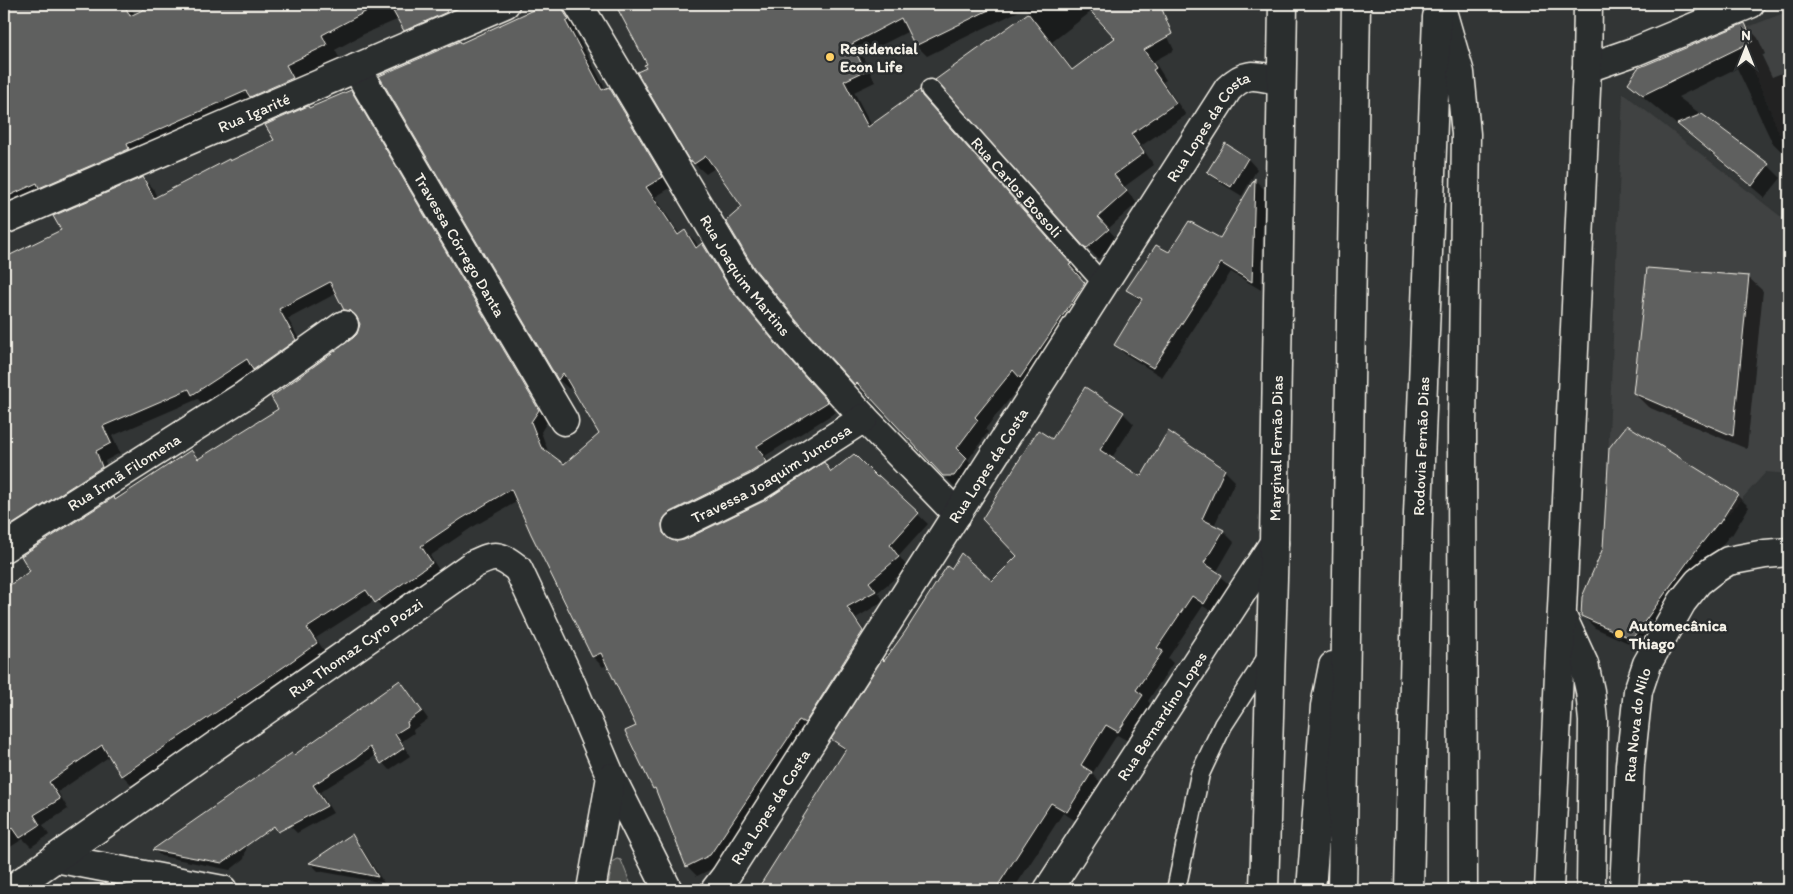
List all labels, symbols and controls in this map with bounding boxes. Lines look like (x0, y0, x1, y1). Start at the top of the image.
north arrow (1720, 22, 1770, 72)
text: N (1741, 27, 1751, 44)
place label: Residencial Econ Life (840, 39, 918, 76)
marker: Residencial Econ Life (824, 51, 836, 63)
street label: Rua Lopes da Costa (1162, 67, 1253, 185)
street label: Rua Igarité (215, 89, 293, 137)
street label: Rua Carlos Bossoli (967, 133, 1066, 241)
street label: Travessa Córrego Danta (410, 169, 510, 321)
street label: Rua Joaquim Martins (696, 211, 795, 340)
street label: Marginal Fernão Dias (1265, 375, 1287, 521)
street label: Rodovia Fernão Dias (1409, 376, 1433, 516)
street label: Rua Lopes da Costa (944, 404, 1033, 527)
street label: Travessa Joaquim Juncosa (688, 419, 856, 528)
street label: Rua Irmã Filomena (64, 429, 185, 515)
street label: Rua Thomaz Cyro Pozzi (285, 594, 426, 701)
place label: Automecânica Thiago (1628, 616, 1727, 654)
marker: Automecânica Thiago (1613, 628, 1625, 640)
street label: Rua Bernardino Lopes (1113, 648, 1211, 784)
street label: Rua Nova do Nilo (1620, 665, 1655, 783)
street label: Rua Lopes da Costa (727, 745, 815, 868)

